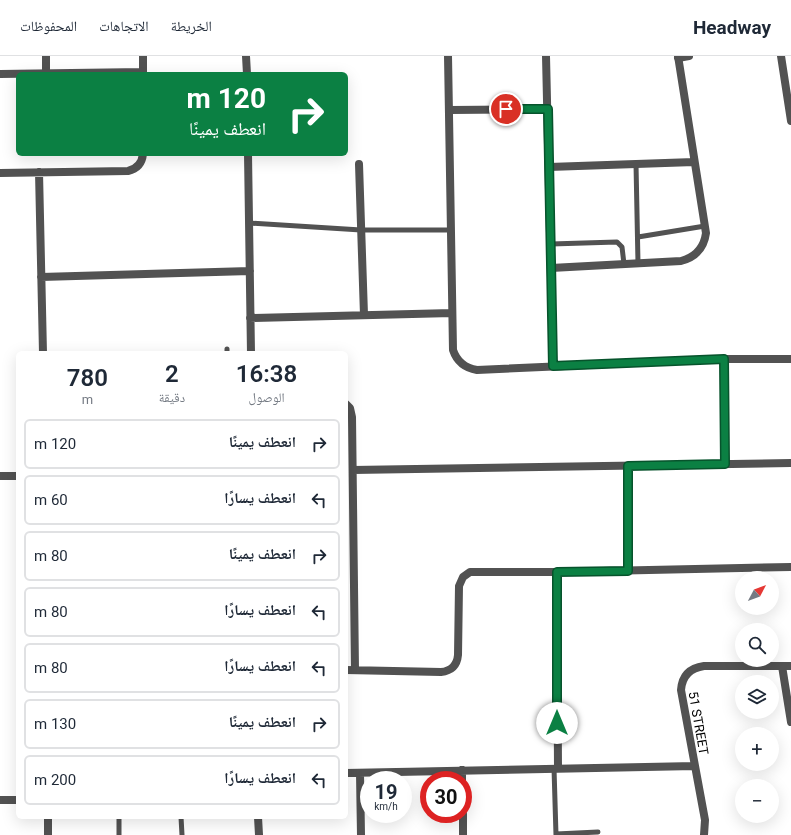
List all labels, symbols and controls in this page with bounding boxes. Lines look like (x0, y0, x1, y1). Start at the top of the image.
text: Headway (693, 16, 771, 39)
text: المحفوظات (20, 18, 77, 34)
text: الاتجاهات (99, 18, 149, 34)
text: الخريطة (171, 18, 212, 34)
text: 120 m (187, 82, 266, 115)
icon: right (280, 88, 332, 140)
pin (489, 92, 523, 126)
icon: arrive (495, 98, 517, 120)
text: انعطف يمينًا (189, 118, 266, 139)
text: 2 (165, 360, 179, 388)
text: 16:38 (236, 360, 297, 388)
text: 780 (67, 364, 108, 392)
text: دقيقة (159, 390, 185, 405)
text: الوصول (249, 390, 285, 405)
text: m (82, 392, 93, 407)
text: انعطف يمينًا (229, 433, 296, 451)
icon: right (308, 433, 330, 455)
text: 120 m (34, 435, 76, 453)
text: انعطف يسارًا (224, 489, 296, 507)
icon: left (308, 489, 330, 511)
text: 60 m (34, 491, 68, 509)
text: انعطف يمينًا (229, 545, 296, 563)
icon: right (308, 545, 330, 567)
text: 80 m (34, 547, 68, 565)
north arrow (735, 571, 779, 615)
map controls (735, 571, 779, 823)
text: انعطف يسارًا (224, 601, 296, 619)
icon: left (308, 601, 330, 623)
text: 80 m (34, 603, 68, 621)
button: search (735, 623, 779, 667)
text: انعطف يسارًا (224, 657, 296, 675)
icon: left (308, 657, 330, 679)
text: 80 m (34, 659, 68, 677)
button: layers (735, 675, 779, 719)
street label: 51 STREET (686, 690, 711, 756)
position arrow (536, 702, 578, 744)
text: انعطف يمينًا (229, 713, 296, 731)
icon: right (308, 713, 330, 735)
text: 130 m (34, 715, 76, 733)
button: + (735, 727, 779, 771)
text: انعطف يسارًا (224, 769, 296, 787)
icon: left (308, 769, 330, 791)
text: 200 m (34, 771, 76, 789)
speed limit sign: 30 (420, 771, 472, 823)
button: − (735, 779, 779, 823)
text: 19 (375, 780, 397, 804)
text: km/h (374, 801, 398, 812)

